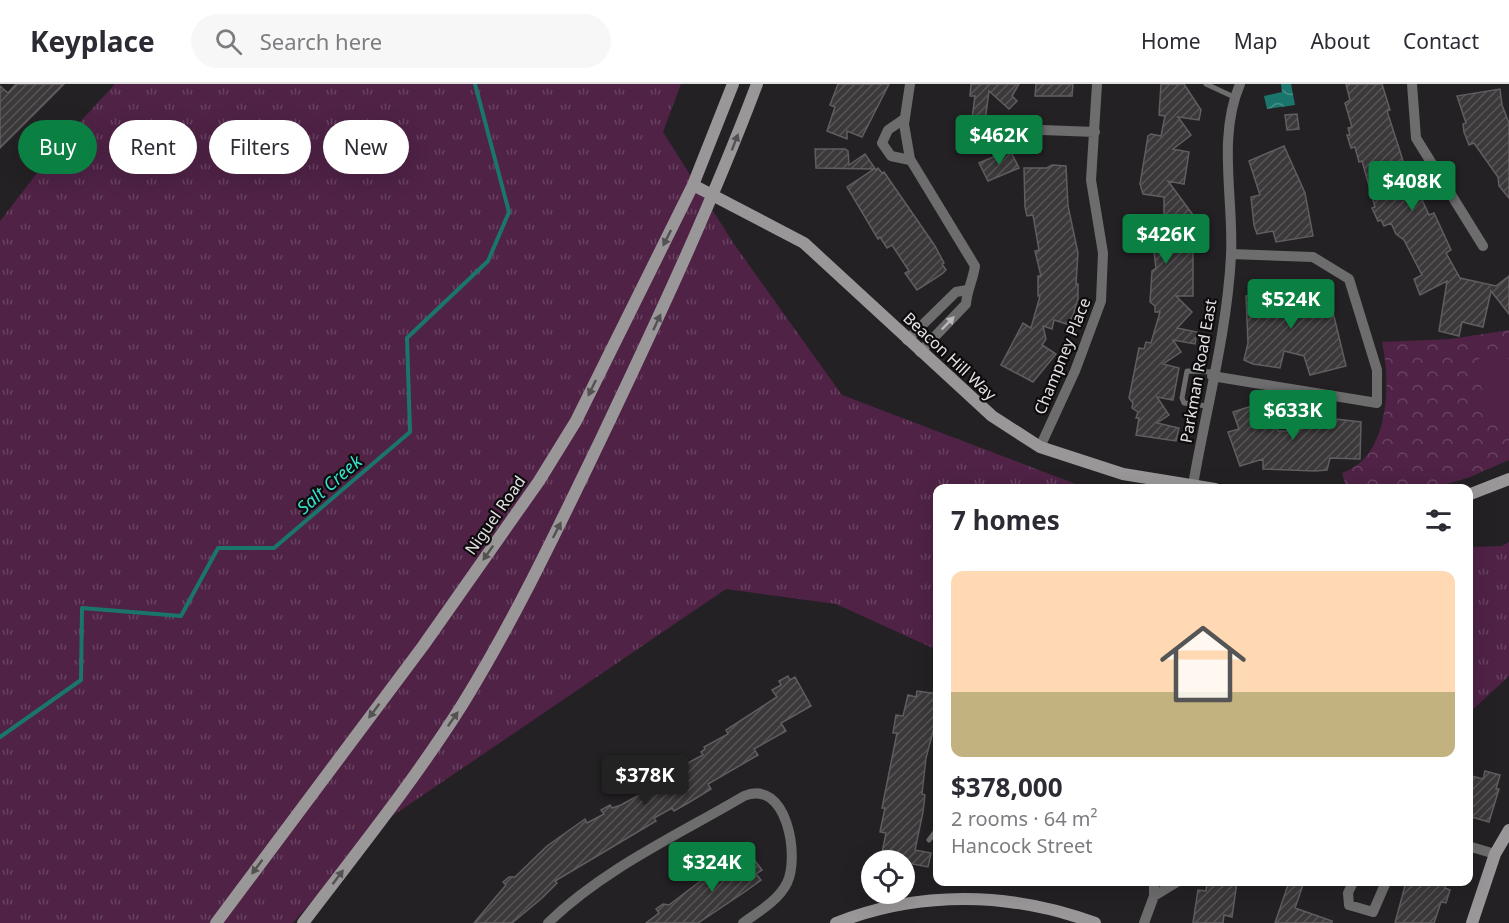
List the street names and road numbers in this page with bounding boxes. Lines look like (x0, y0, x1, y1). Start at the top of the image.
street label: Champney Place (1029, 294, 1095, 418)
street label: Parkman Road East (1175, 297, 1222, 445)
street label: Beacon Hill Way (899, 307, 1002, 406)
street label: Niguel Road (460, 471, 530, 559)

